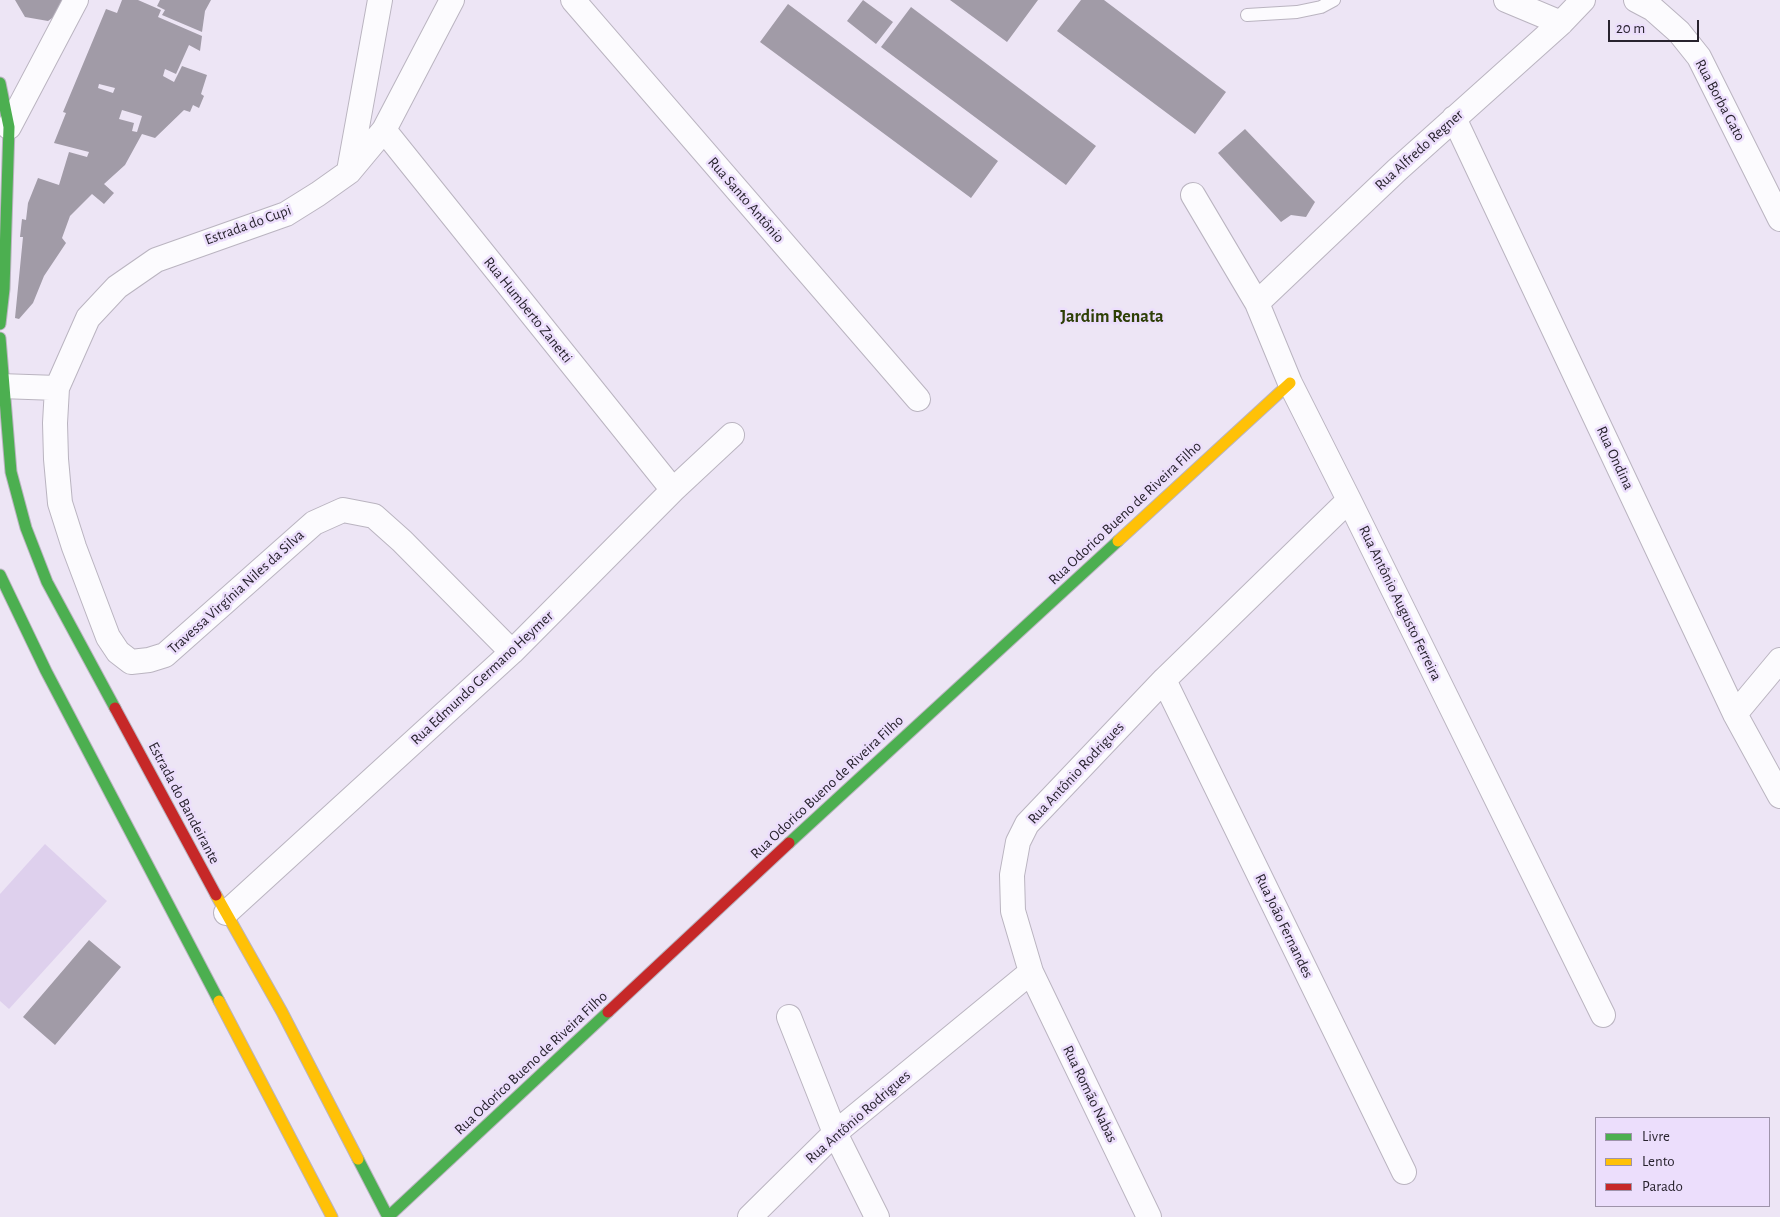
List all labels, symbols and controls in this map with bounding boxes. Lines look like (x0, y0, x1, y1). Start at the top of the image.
scale bar (1610, 10, 1701, 42)
text: 20 m (1616, 21, 1645, 36)
street label: Rua Borba Gato (1691, 56, 1749, 144)
street label: Rua Alfredo Regner (1371, 106, 1467, 194)
street label: Rua Santo Antônio (704, 153, 788, 247)
street label: Estrada do Cupi (202, 201, 294, 249)
street label: Rua Humberto Zanetti (480, 253, 576, 367)
district label: Jardim Renata (1060, 306, 1164, 328)
street label: Rua Ondina (1592, 423, 1638, 493)
street label: Rua Odorico Bueno de Riveira Filho (1045, 437, 1205, 589)
street label: Rua Antônio Augusto Ferreira (1355, 523, 1445, 683)
street label: Travessa Virgínia Niles da Silva (164, 526, 308, 658)
street label: Rua Edmundo Germano Heymer (407, 607, 557, 749)
street label: Rua Odorico Bueno de Riveira Filho (747, 711, 907, 863)
street label: Rua Antônio Rodrigues (1024, 718, 1128, 828)
street label: Estrada do Bandeirante (144, 739, 224, 867)
street label: Rua João Fernandes (1251, 871, 1317, 981)
street label: Rua Odorico Bueno de Riveira Filho (451, 987, 611, 1139)
street label: Rua Romão Nabas (1059, 1042, 1121, 1146)
street label: Rua Antônio Rodrigues (802, 1067, 914, 1167)
legend (1595, 1117, 1770, 1207)
text: Livre (1642, 1129, 1670, 1144)
text: Lento (1642, 1154, 1675, 1169)
text: Parado (1642, 1179, 1683, 1194)

